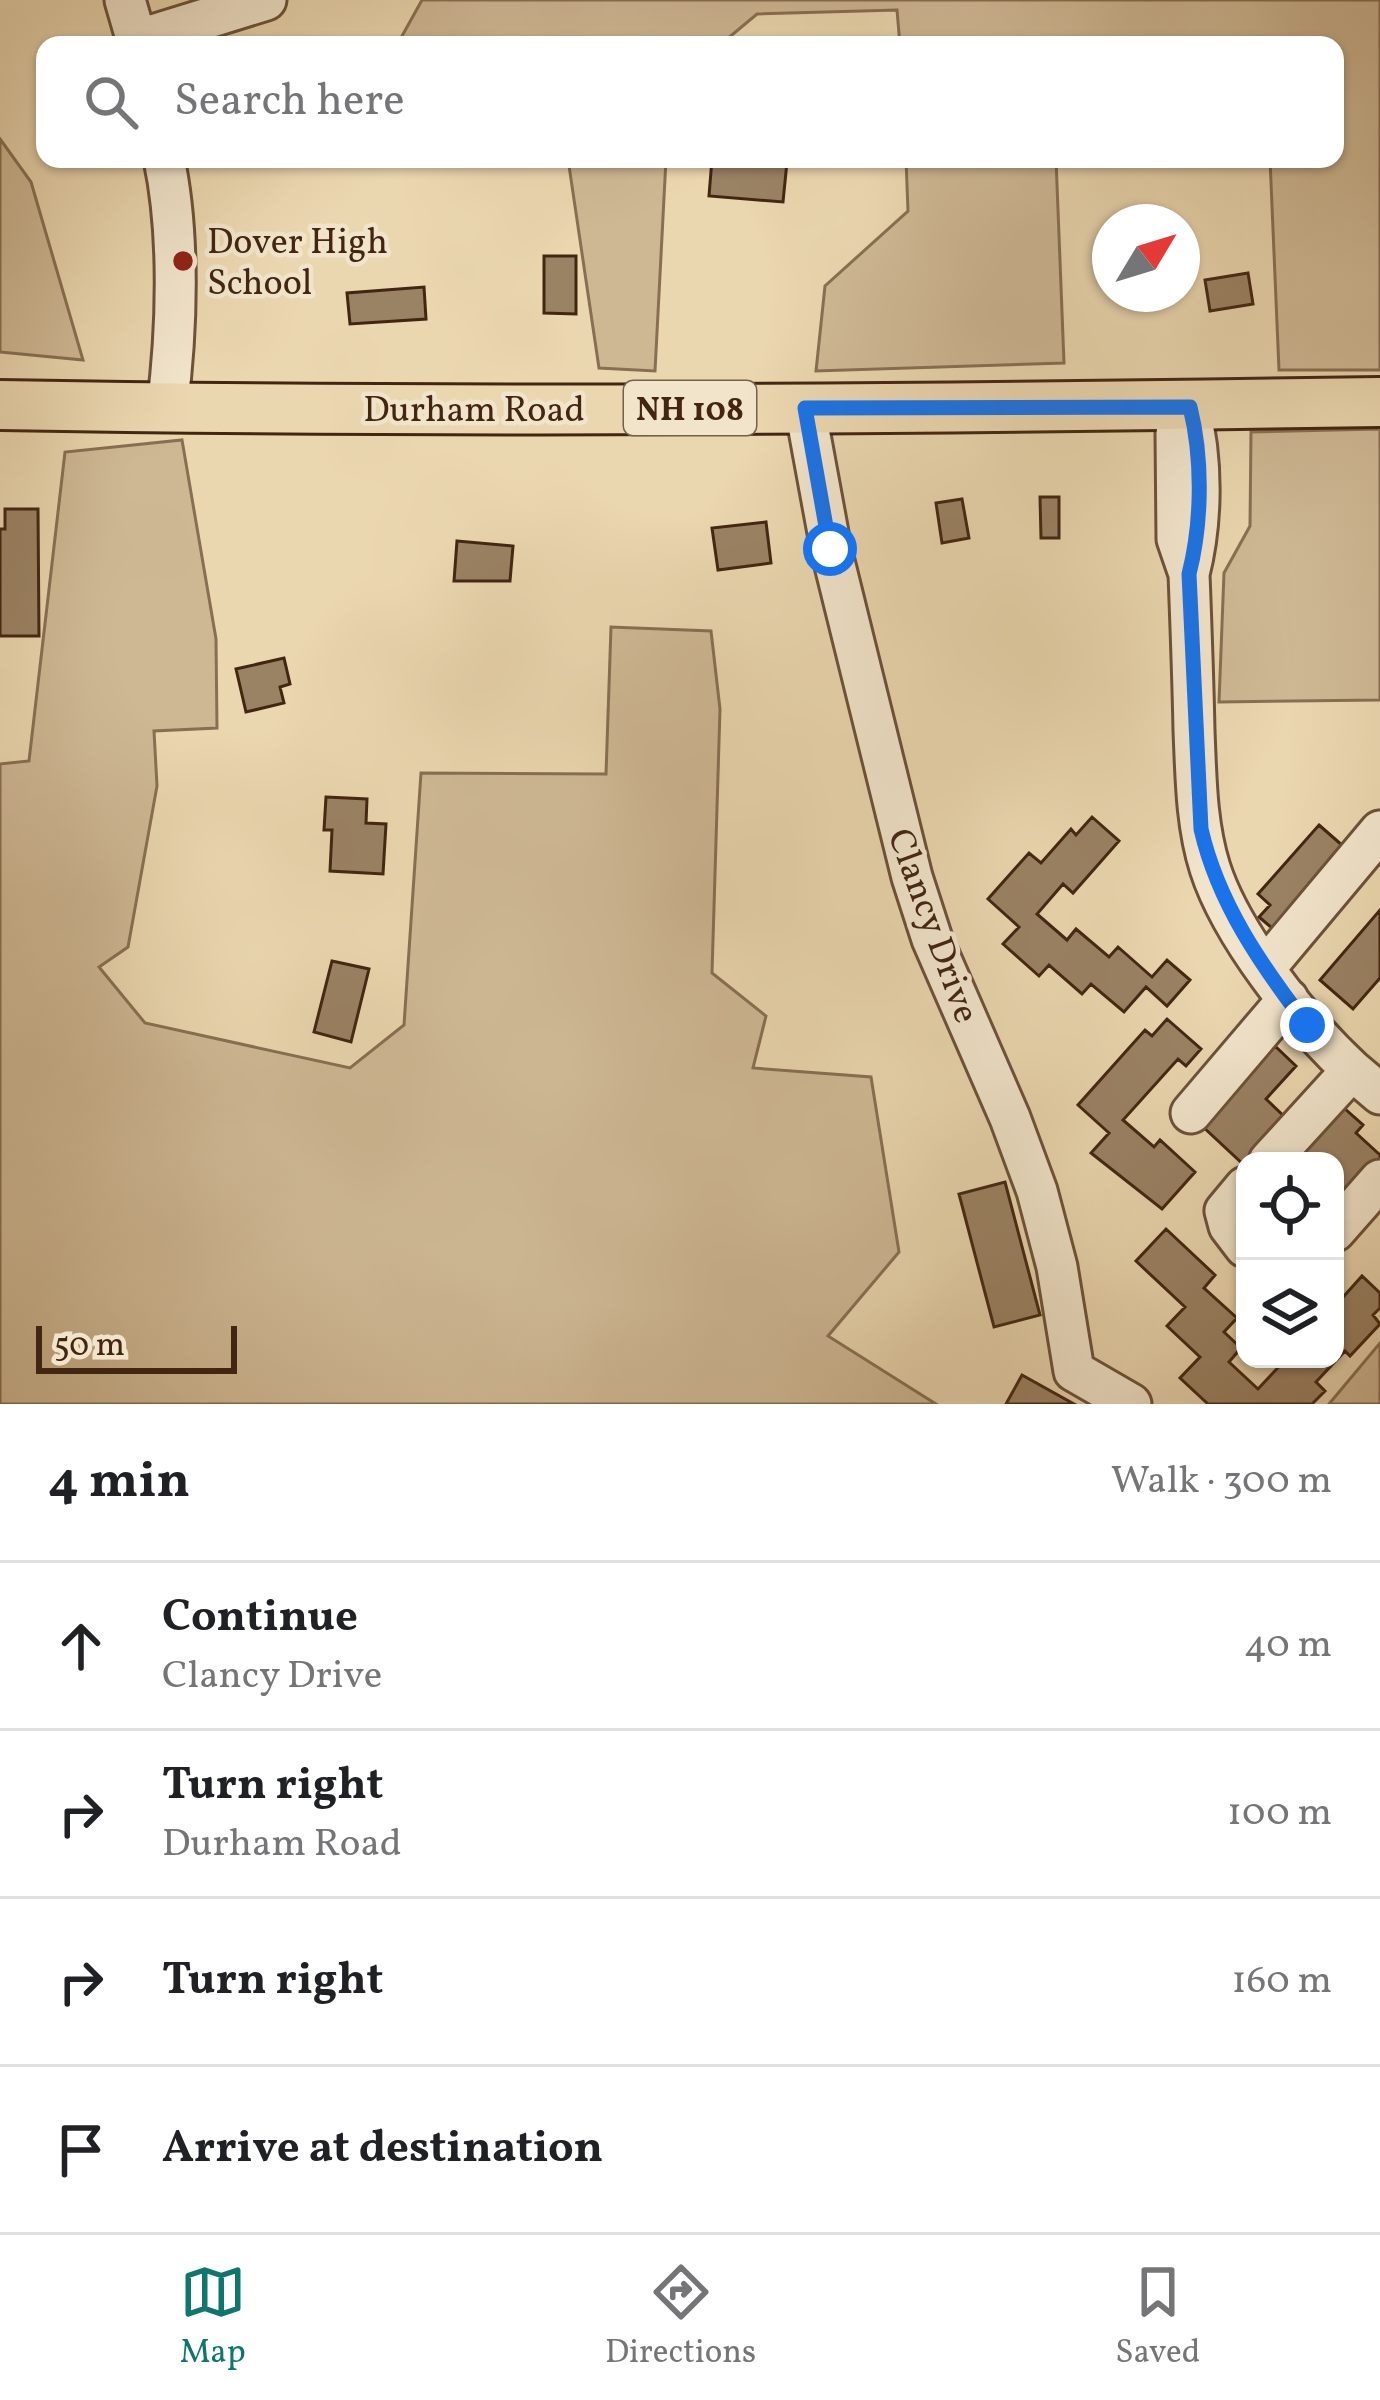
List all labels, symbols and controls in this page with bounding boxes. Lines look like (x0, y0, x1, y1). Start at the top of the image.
search box (36, 36, 1344, 168)
icon: search (78, 69, 144, 135)
text: Search here (174, 71, 405, 134)
north arrow (1092, 204, 1200, 312)
place label: Dover High School (207, 219, 388, 310)
marker: Dover High School (170, 248, 196, 274)
road number: NH 108 (624, 381, 756, 435)
street label: Durham Road (363, 387, 585, 437)
route start (803, 522, 857, 576)
street label: Clancy Drive (873, 822, 989, 1030)
route end (1280, 998, 1334, 1052)
map controls (1236, 1152, 1344, 1368)
button: locate (1236, 1152, 1344, 1260)
button: layers (1236, 1260, 1344, 1368)
scale bar (36, 1320, 237, 1373)
text: 50 m (54, 1324, 125, 1370)
text: 4 min (48, 1447, 190, 1518)
text: Walk · 300 m (1111, 1455, 1332, 1509)
text: Continue (162, 1587, 358, 1650)
icon: ahead (48, 1613, 114, 1679)
text: 40 m (1244, 1619, 1332, 1673)
text: Clancy Drive (162, 1650, 382, 1704)
text: Turn right (162, 1755, 383, 1818)
icon: right (48, 1781, 114, 1847)
text: 100 m (1227, 1787, 1332, 1841)
text: Durham Road (162, 1818, 402, 1872)
icon: right (48, 1949, 114, 2015)
text: Turn right (162, 1950, 383, 2013)
text: 160 m (1231, 1955, 1332, 2009)
icon: arrive (48, 2117, 114, 2183)
text: Arrive at destination (162, 2118, 603, 2181)
tab: Map (180, 2259, 246, 2377)
tab: Directions (605, 2259, 756, 2377)
tab: Saved (1115, 2259, 1200, 2377)

